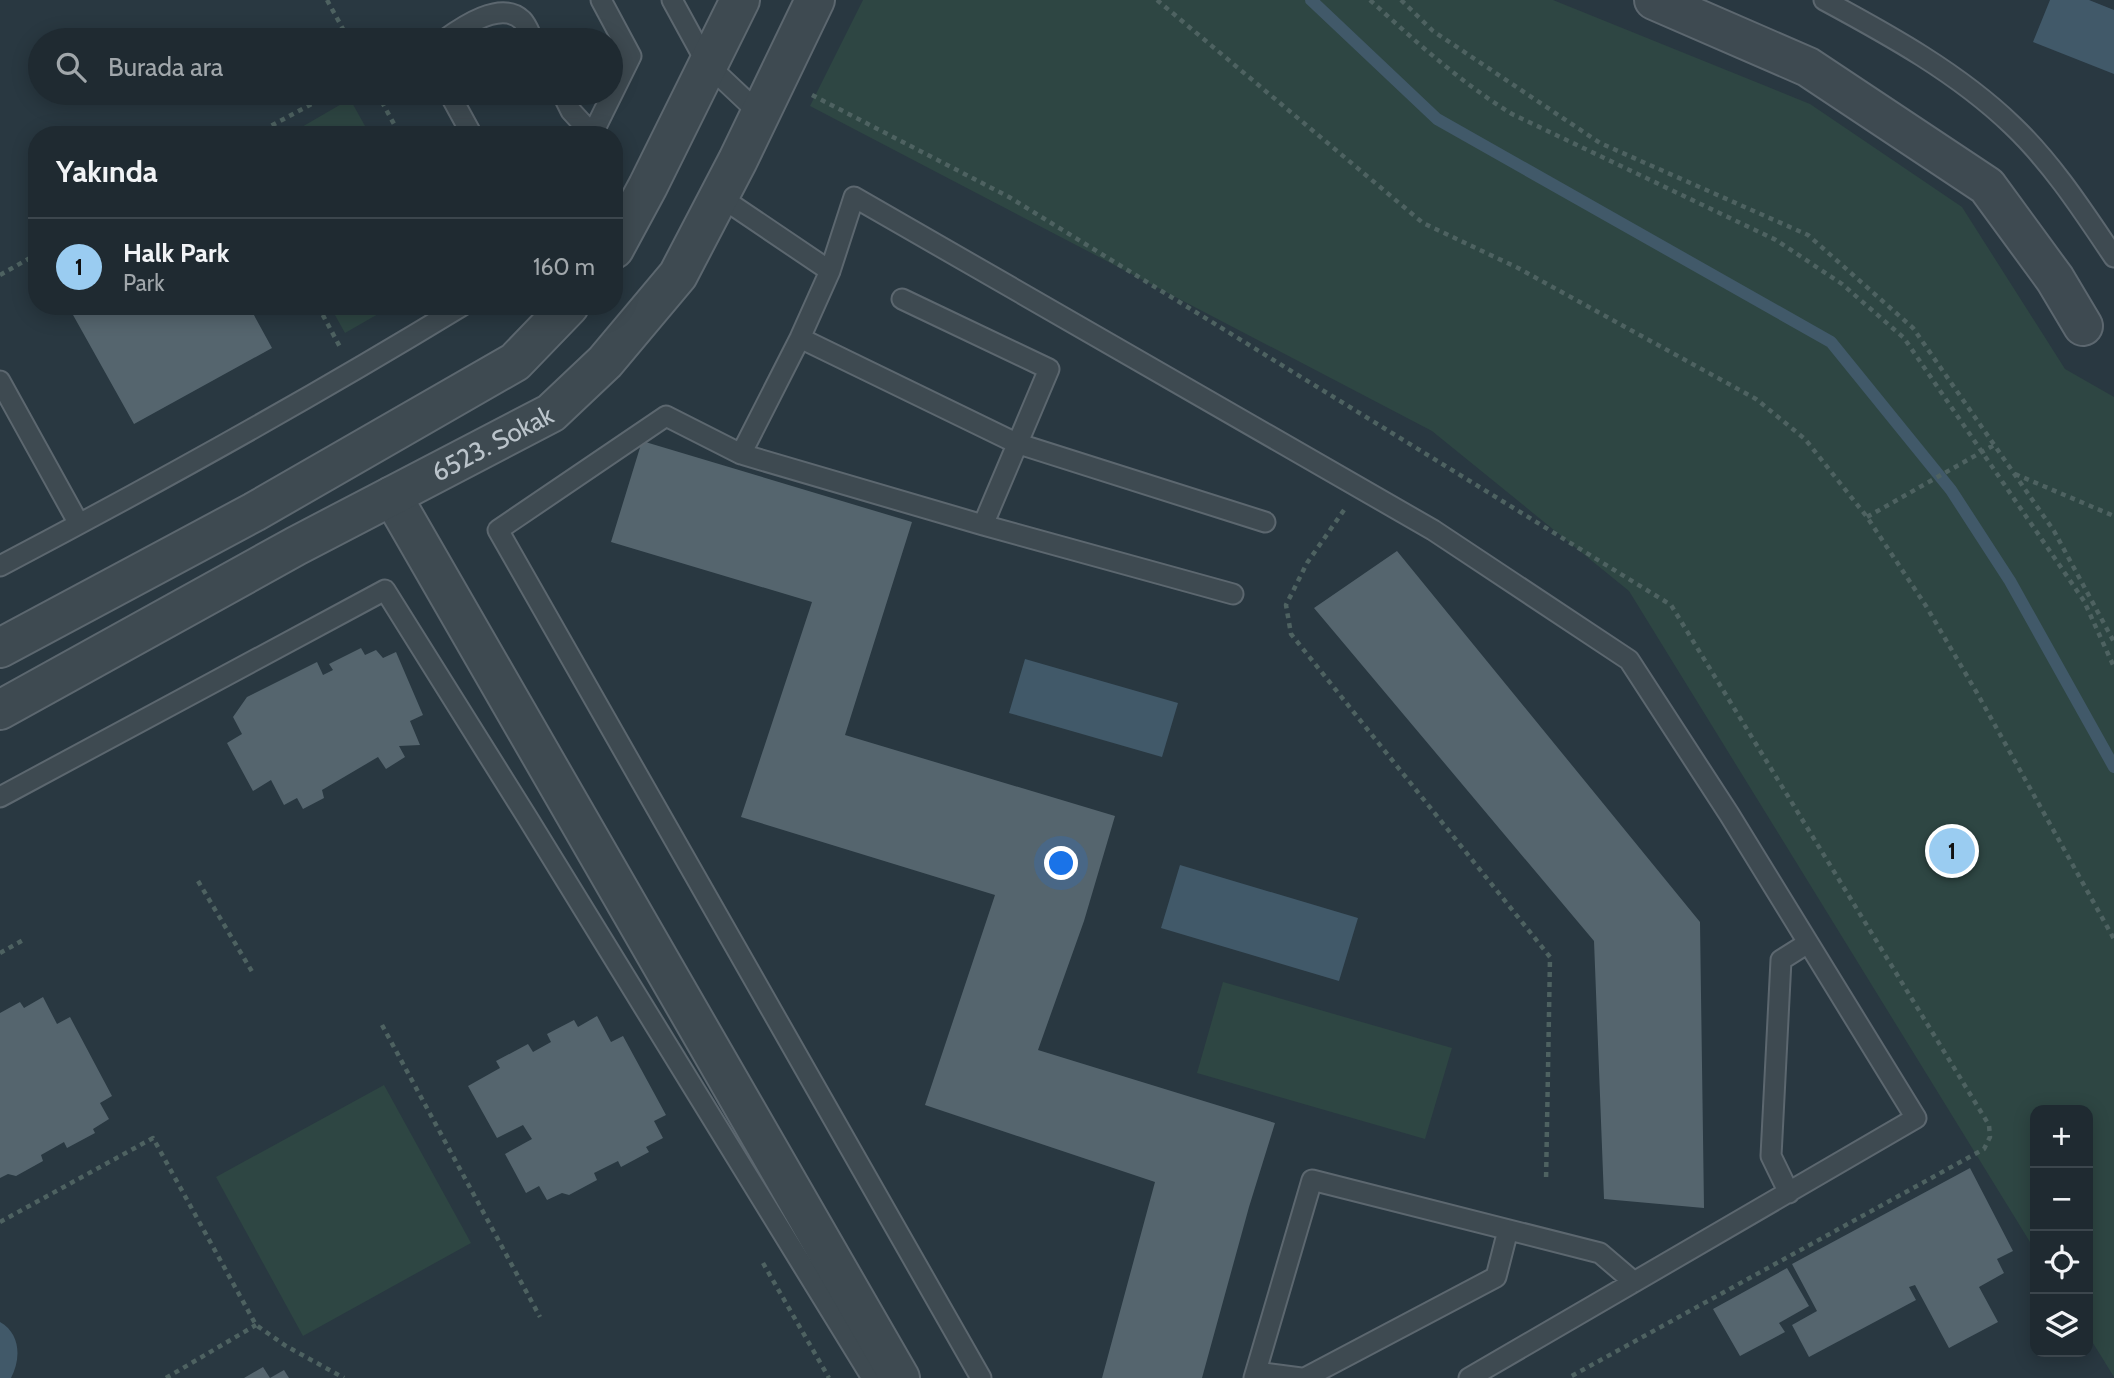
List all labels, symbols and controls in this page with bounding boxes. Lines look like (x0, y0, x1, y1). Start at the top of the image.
search box (28, 28, 623, 105)
icon: search (52, 48, 90, 86)
text: Burada ara (108, 51, 223, 83)
text: Yakında (56, 153, 158, 190)
text: Halk Park (123, 237, 229, 269)
text: 1 (75, 253, 83, 281)
text: 160 m (533, 253, 595, 281)
text: Park (123, 269, 164, 297)
street label: 6523. Sokak (426, 398, 559, 488)
pin: 1 (1929, 825, 1975, 877)
your location (1044, 846, 1078, 880)
map controls (2030, 1105, 2093, 1357)
button: + (2030, 1105, 2093, 1168)
button: − (2030, 1168, 2093, 1231)
button: locate (2030, 1231, 2093, 1294)
button: layers (2030, 1294, 2093, 1357)

